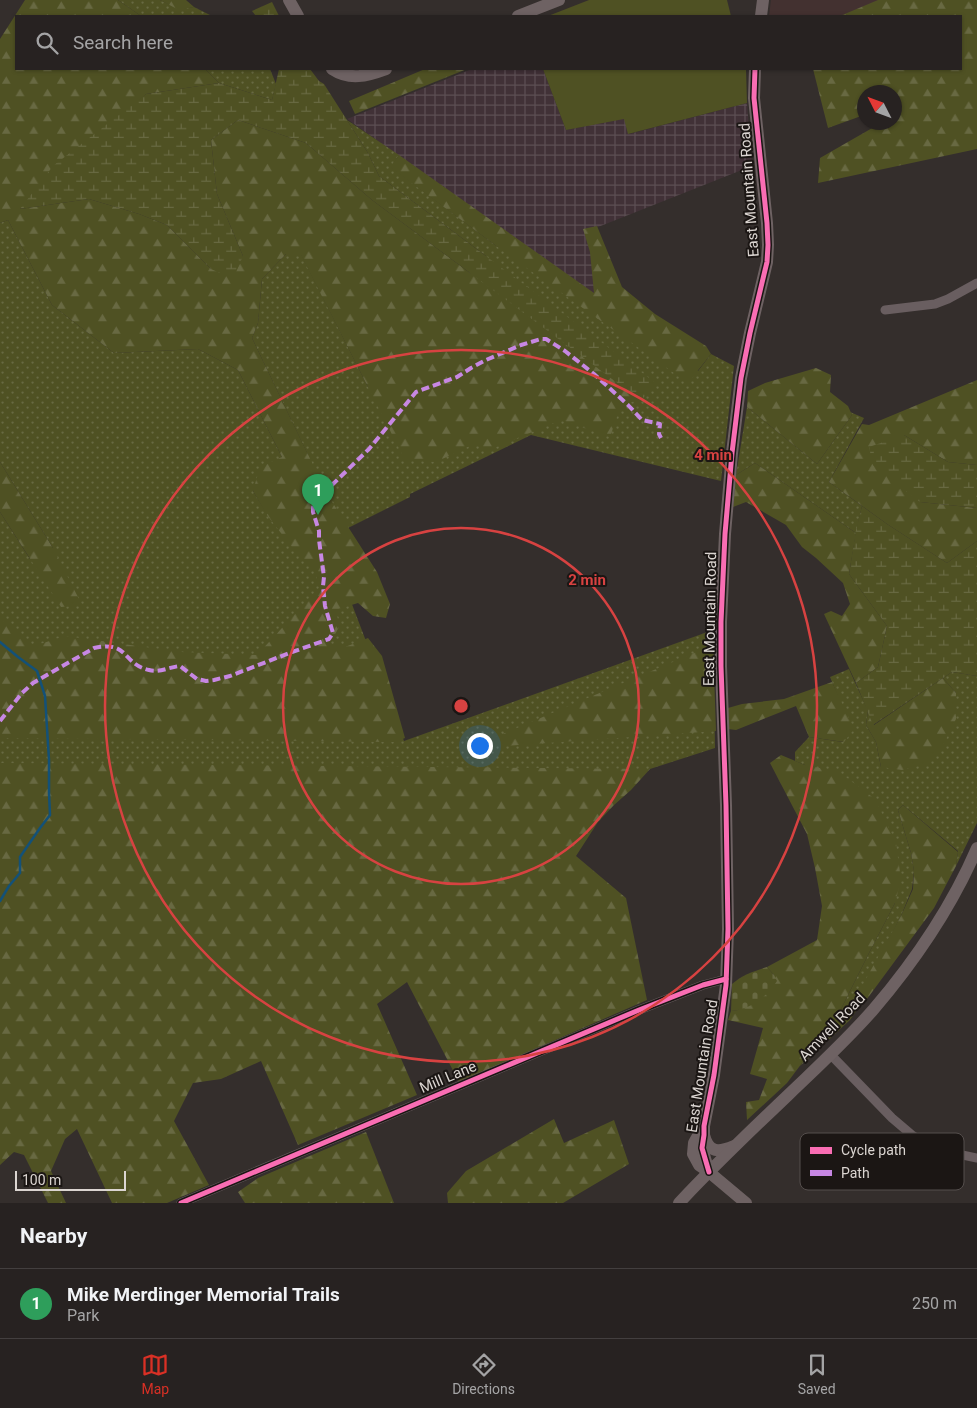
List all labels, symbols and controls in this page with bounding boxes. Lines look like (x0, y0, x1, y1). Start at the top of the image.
search box (15, 15, 962, 70)
icon: search (33, 29, 61, 57)
text: Search here (73, 31, 173, 54)
north arrow (857, 85, 902, 130)
street label: East Mountain Road (735, 122, 763, 258)
text: 4 min (694, 446, 732, 464)
pin: 1 (302, 474, 334, 515)
street label: East Mountain Road (700, 552, 720, 686)
text: 2 min (568, 571, 606, 589)
centre of rings (452, 697, 470, 715)
your location (467, 733, 493, 759)
street label: Amwell Road (795, 989, 869, 1065)
street label: East Mountain Road (683, 998, 721, 1134)
street label: Mill Lane (417, 1057, 479, 1097)
legend (800, 1133, 964, 1190)
text: Cycle path (841, 1142, 906, 1158)
text: Path (841, 1165, 870, 1181)
scale bar (15, 1168, 126, 1191)
text: 100 m (22, 1172, 61, 1188)
text: Nearby (20, 1224, 87, 1248)
text: Mike Merdinger Memorial Trails (67, 1283, 340, 1306)
text: 1 (31, 1294, 41, 1313)
text: 250 m (912, 1294, 957, 1313)
text: Park (67, 1306, 99, 1325)
tab: Map (141, 1351, 169, 1397)
tab: Directions (452, 1351, 515, 1397)
tab: Saved (798, 1351, 836, 1397)

